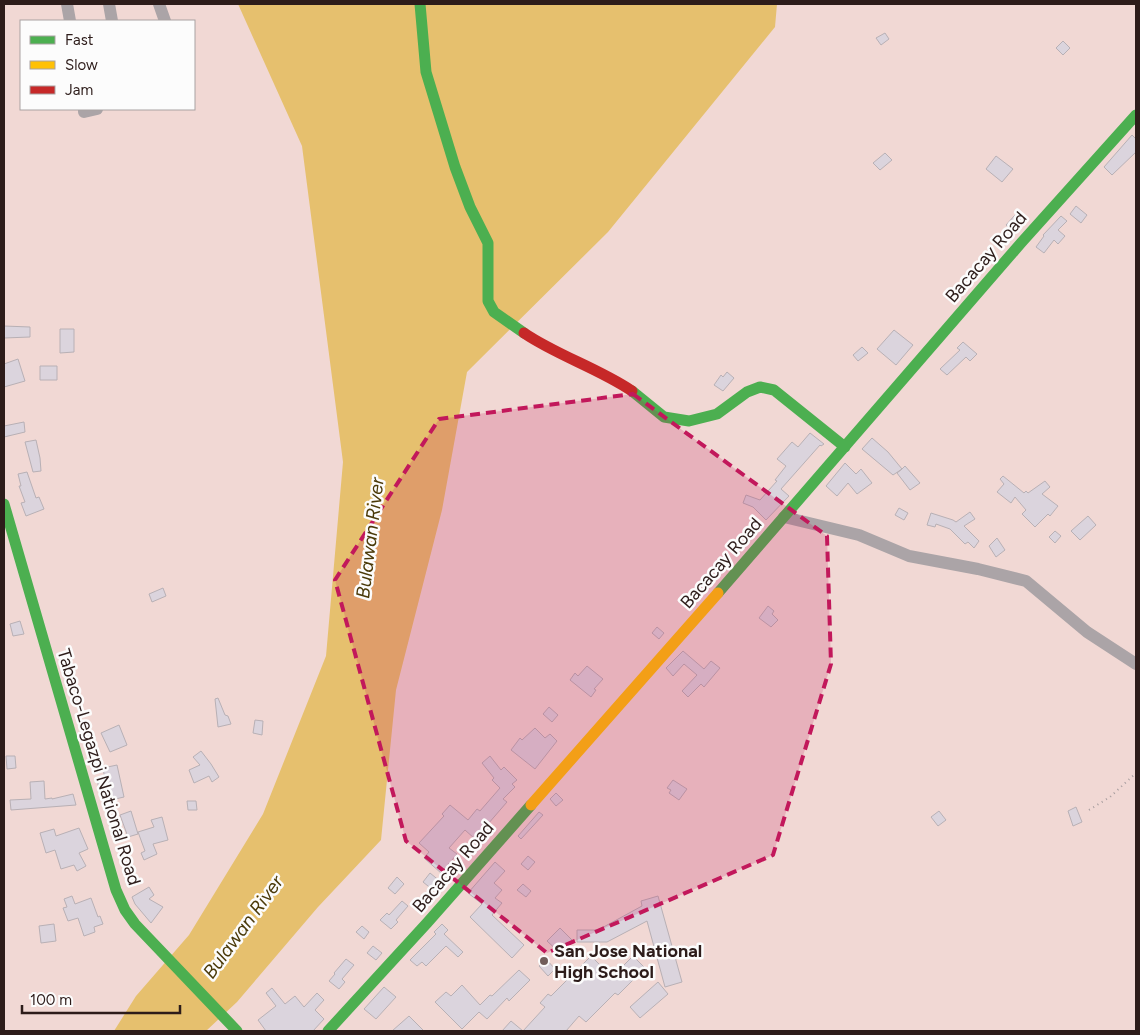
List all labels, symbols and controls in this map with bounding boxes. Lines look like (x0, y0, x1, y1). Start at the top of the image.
legend (20, 20, 195, 110)
text: Fast (65, 31, 94, 49)
text: Slow (65, 56, 98, 74)
text: Jam (65, 81, 93, 99)
street label: Bacacay Road (941, 207, 1031, 307)
water label: Bulawan River (351, 476, 389, 600)
street label: Bacacay Road (676, 513, 766, 613)
street label: Tabaco-Legazpi National Road (53, 646, 145, 888)
street label: Bacacay Road (408, 817, 498, 917)
water label: Bulawan River (198, 871, 288, 983)
place label: San Jose National High School (554, 940, 702, 983)
marker: San Jose National High School (538, 955, 550, 967)
scale bar (22, 982, 180, 1014)
text: 100 m (30, 991, 72, 1009)

